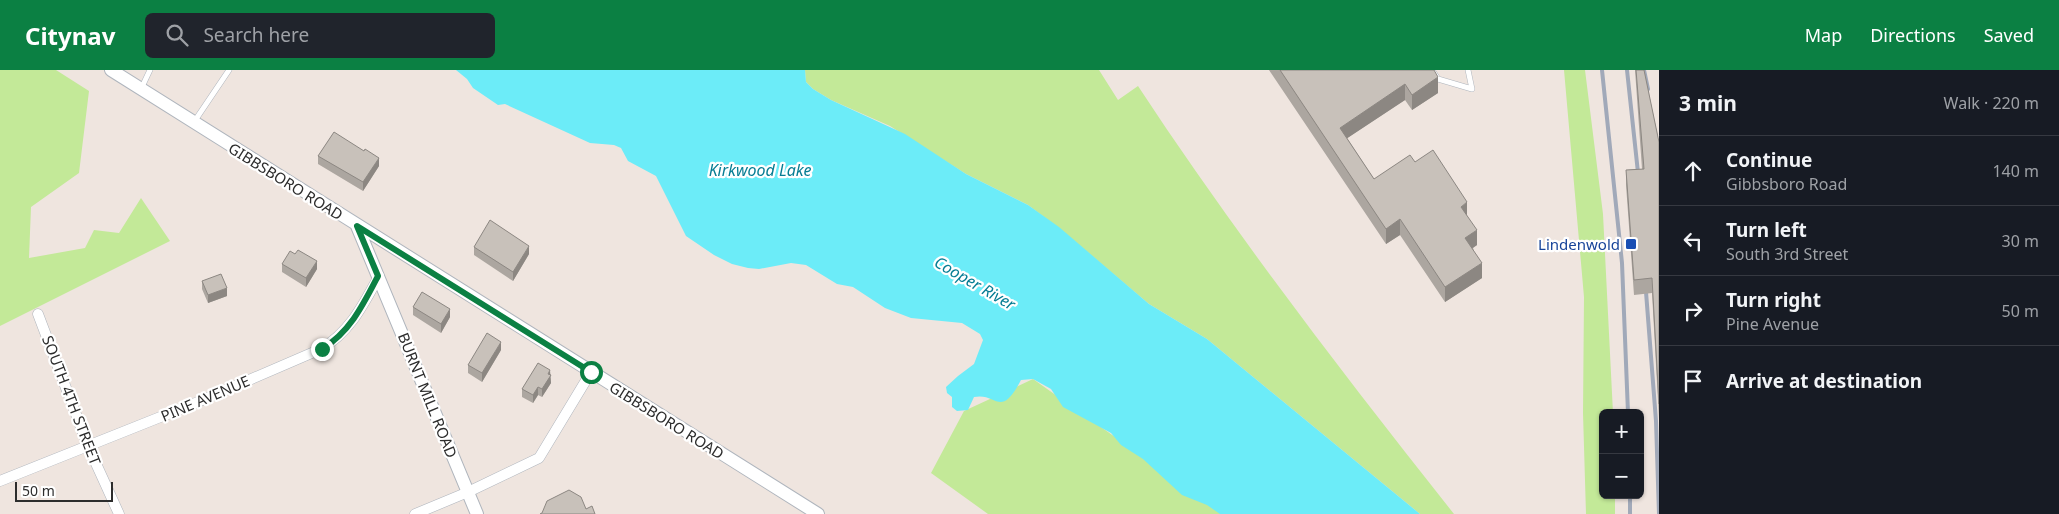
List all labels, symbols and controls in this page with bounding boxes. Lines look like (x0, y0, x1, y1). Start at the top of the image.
search box (145, 13, 495, 58)
text: Citynav (25, 19, 115, 52)
icon: search (163, 21, 191, 49)
text: Search here (203, 22, 309, 48)
text: Map (1805, 23, 1842, 47)
text: Directions (1870, 23, 1956, 47)
text: Saved (1984, 23, 2034, 47)
text: 3 min (1679, 89, 1737, 117)
text: Walk · 220 m (1944, 92, 2039, 114)
street label: GIBBSBORO ROAD (225, 138, 347, 224)
text: Continue (1726, 147, 1812, 173)
icon: ahead (1679, 157, 1707, 185)
water label: Kirkwood Lake (709, 159, 811, 181)
text: 140 m (1992, 160, 2039, 182)
text: Gibbsboro Road (1726, 173, 1847, 195)
text: Turn left (1726, 217, 1807, 243)
icon: left (1679, 227, 1707, 255)
text: 30 m (2002, 230, 2039, 252)
place label: Lindenwold (1538, 234, 1620, 254)
marker: Lindenwold (1624, 237, 1638, 251)
text: South 3rd Street (1726, 243, 1848, 265)
water label: Cooper River (930, 251, 1020, 315)
text: Turn right (1726, 287, 1821, 313)
icon: right (1679, 297, 1707, 325)
text: 50 m (2002, 300, 2039, 322)
text: Pine Avenue (1726, 313, 1819, 335)
street label: BURNT MILL ROAD (394, 329, 462, 461)
street label: SOUTH 4TH STREET (38, 332, 106, 468)
route end (311, 338, 334, 361)
route start (580, 361, 603, 384)
icon: arrive (1679, 367, 1707, 395)
text: Arrive at destination (1726, 368, 1922, 394)
street label: PINE AVENUE (157, 370, 253, 426)
street label: GIBBSBORO ROAD (606, 377, 728, 463)
map controls (1599, 409, 1644, 499)
button: + (1599, 409, 1644, 454)
button: − (1599, 454, 1644, 499)
scale bar (15, 479, 112, 502)
text: 50 m (22, 481, 55, 500)

